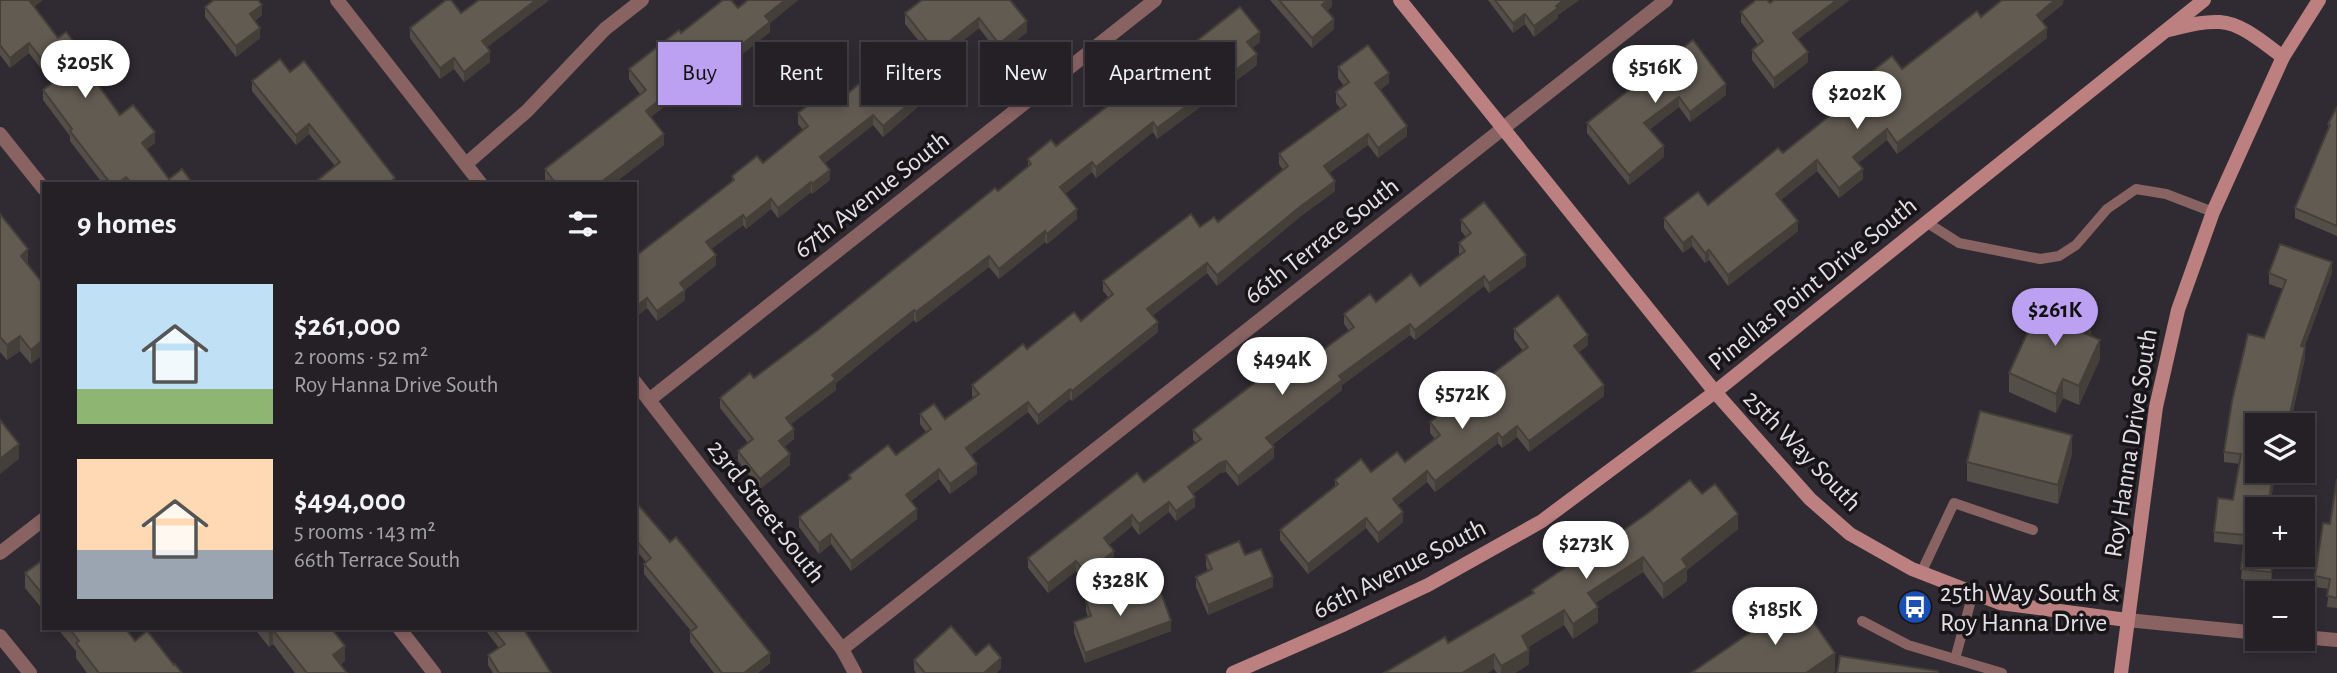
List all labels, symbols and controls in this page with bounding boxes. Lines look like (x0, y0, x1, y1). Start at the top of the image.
pin: $205K (36, 41, 134, 100)
chip: Buy (658, 42, 741, 105)
chip: Rent (755, 42, 847, 105)
chip: Filters (861, 42, 966, 105)
chip: New (980, 42, 1071, 105)
chip: Apartment (1085, 42, 1235, 105)
pin: $516K (1606, 46, 1704, 105)
text: $205K (57, 51, 113, 74)
text: $516K (1628, 56, 1682, 79)
pin: $202K (1808, 72, 1906, 131)
text: $202K (1828, 82, 1886, 105)
street label: 67th Avenue South (789, 126, 954, 263)
street label: 66th Terrace South (1240, 173, 1404, 309)
street label: Pinellas Point Drive South (1704, 192, 1922, 376)
icon: filters (564, 205, 602, 243)
text: 9 homes (77, 209, 177, 239)
pin: $261K (2006, 288, 2104, 348)
text: $261K (2028, 299, 2082, 322)
text: $261,000 (294, 311, 401, 341)
icon: home (133, 312, 217, 396)
street label: Roy Hanna Drive South (2100, 327, 2162, 559)
pin: $494K (1233, 338, 1331, 397)
text: 2 rooms · 52 m² (294, 346, 428, 369)
text: $494K (1253, 348, 1311, 371)
pin: $572K (1413, 372, 1511, 431)
text: Roy Hanna Drive South (294, 374, 498, 397)
text: $572K (1435, 382, 1489, 405)
street label: 25th Way South (1738, 385, 1866, 516)
map controls (2245, 413, 2315, 651)
button: layers (2245, 413, 2315, 483)
street label: 23rd Street South (702, 435, 830, 588)
text: $494,000 (294, 486, 406, 516)
icon: home (133, 487, 217, 571)
button: + (2245, 497, 2315, 567)
street label: 66th Avenue South (1309, 514, 1490, 624)
text: 5 rooms · 143 m² (294, 521, 436, 544)
pin: $273K (1537, 522, 1635, 581)
text: $273K (1559, 532, 1613, 555)
text: 66th Terrace South (294, 549, 460, 572)
pin: $328K (1071, 558, 1169, 618)
text: $328K (1092, 569, 1148, 592)
place label: 25th Way South & Roy Hanna Drive (1940, 580, 2120, 636)
button: − (2245, 581, 2315, 651)
pin: $185K (1726, 588, 1824, 647)
bus stop icon: 25th Way South & Roy Hanna Drive (1896, 588, 1934, 626)
text: $185K (1748, 598, 1802, 621)

